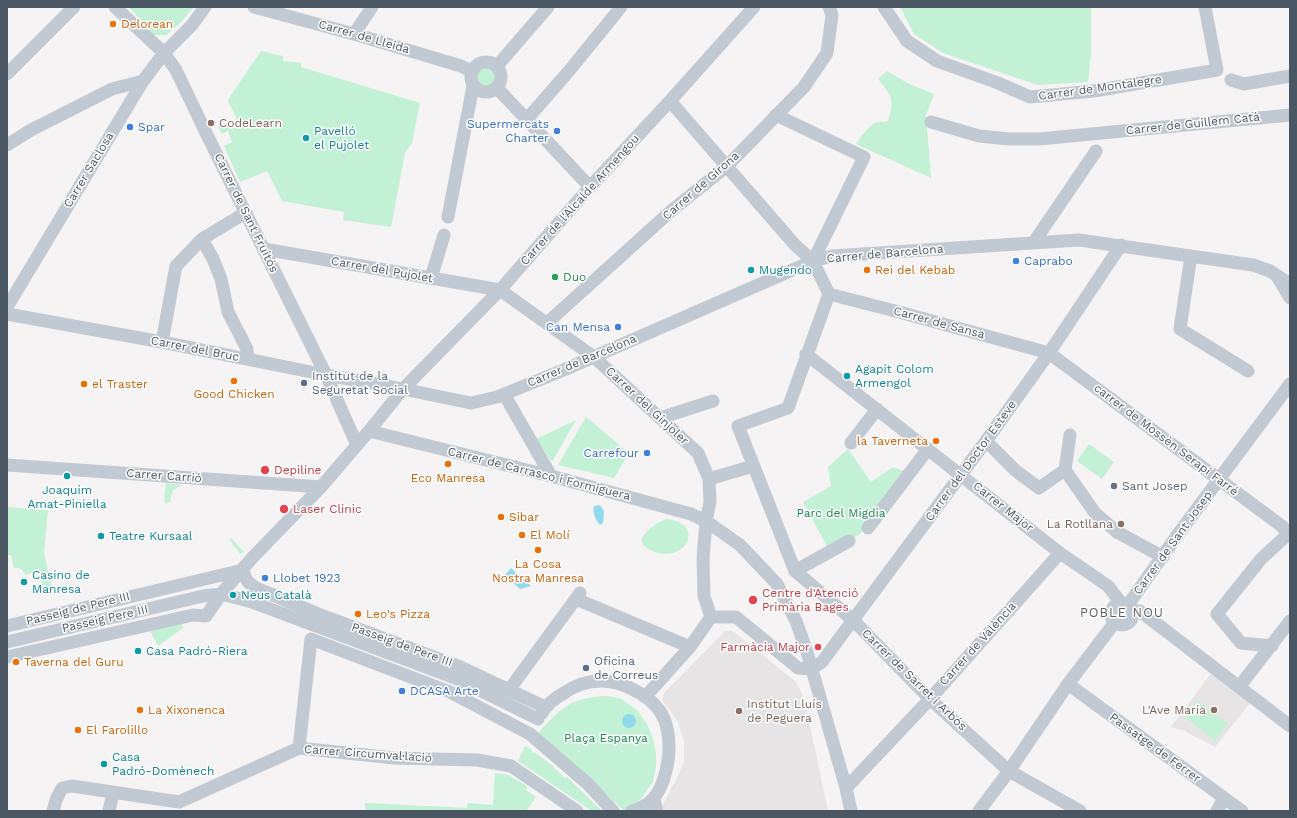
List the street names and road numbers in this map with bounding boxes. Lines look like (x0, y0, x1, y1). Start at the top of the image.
street label: Carrer de Lleida (317, 17, 411, 57)
street label: Carrer de Montalegre (1038, 72, 1162, 104)
street label: Carrer de Guillem Catà (1125, 110, 1261, 138)
street label: Carrer Saclosa (61, 130, 117, 210)
street label: Carrer de l'Alcalde Armengou (517, 132, 643, 268)
street label: Carrer de Girona (660, 149, 742, 223)
street label: Carrer de Sant Fruitós (211, 151, 281, 275)
street label: Carrer de Barcelona (826, 242, 944, 266)
street label: Carrer del Pujolet (330, 254, 434, 286)
street label: Carrer de Sansa (892, 304, 986, 342)
street label: Carrer de Barcelona (525, 331, 639, 391)
street label: Carrer del Bruc (150, 333, 240, 365)
street label: Carrer del Ginjoler (603, 364, 691, 448)
street label: carrer de Mossèn Serapí Farré (1091, 381, 1241, 499)
street label: Carrer del Doctor Esteve (922, 398, 1020, 524)
street label: Carrer de Carrasco i Formiguera (446, 444, 632, 504)
street label: Carrer Carrió (126, 466, 202, 486)
street label: Carrer Major (970, 479, 1036, 535)
street label: Carrer de Sant Josep (1131, 488, 1215, 598)
street label: Passeig de Pere III (25, 589, 131, 629)
street label: Carrer de València (937, 599, 1019, 689)
street label: Passeig Pere III (61, 602, 149, 636)
street label: Passeig de Pere III (350, 620, 454, 670)
street label: Carrer de Sarret i Arbós (859, 626, 969, 734)
street label: Passatge de Ferrer (1107, 710, 1203, 786)
street label: Carrer Circumval·lació (304, 742, 432, 766)

